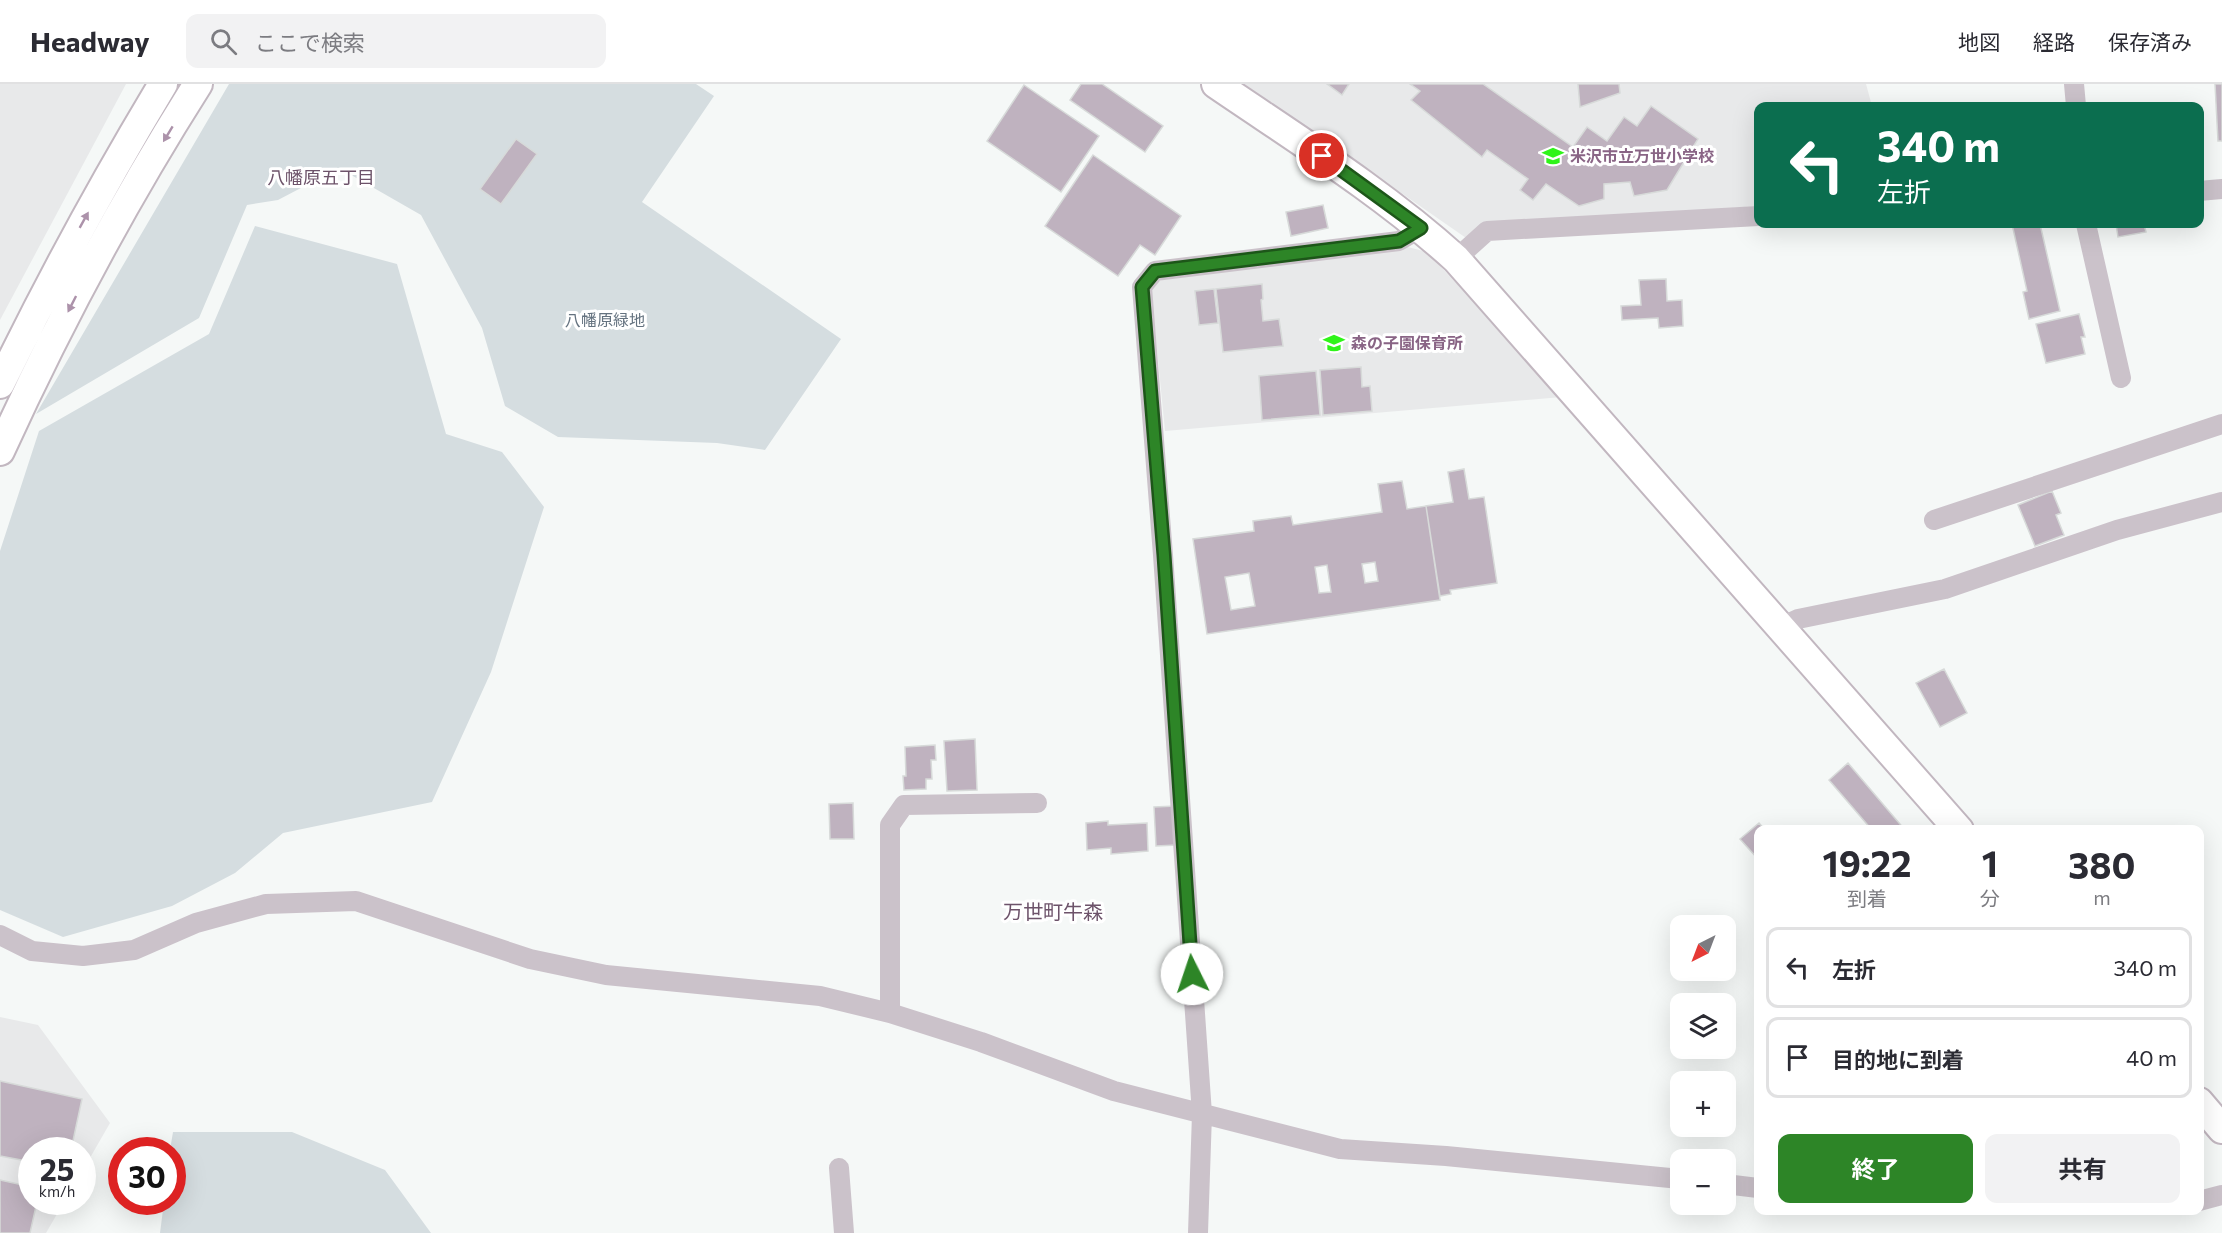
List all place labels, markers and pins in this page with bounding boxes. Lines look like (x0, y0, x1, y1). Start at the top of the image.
pin (1296, 130, 1347, 181)
school or university icon: 米沢市立万世小学校 (1541, 144, 1565, 168)
place label: 米沢市立万世小学校 (1570, 146, 1714, 165)
school or university icon: 森の子園保育所 (1322, 331, 1346, 355)
place label: 森の子園保育所 (1351, 333, 1463, 352)

